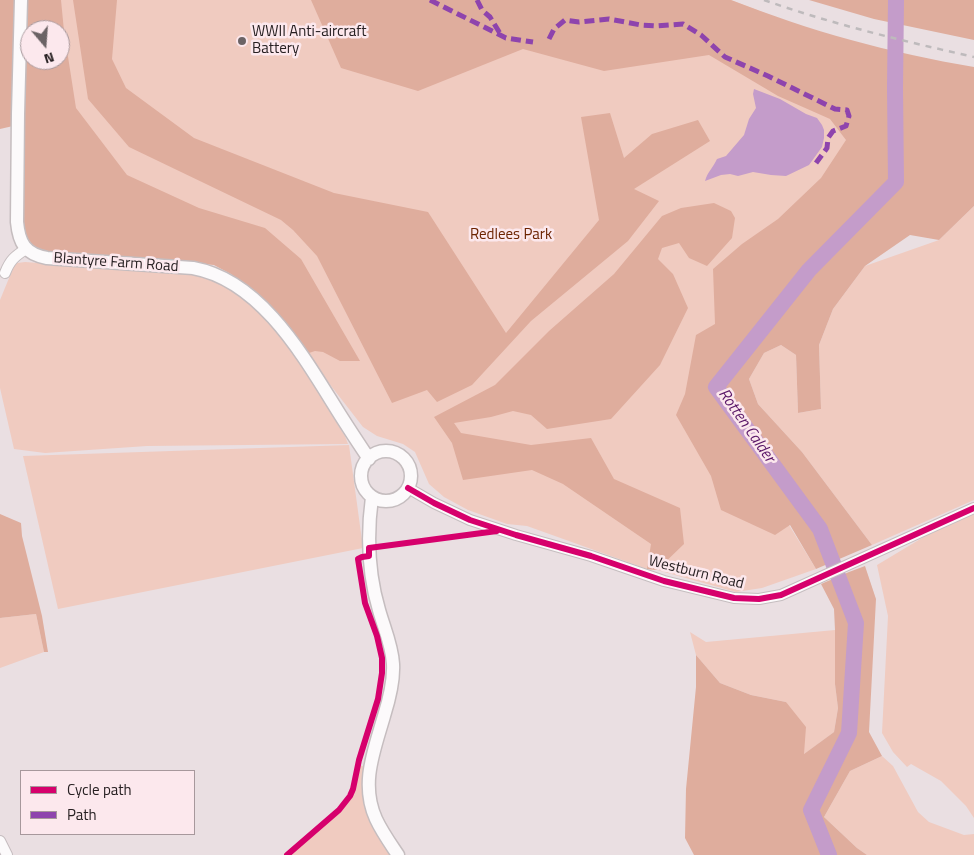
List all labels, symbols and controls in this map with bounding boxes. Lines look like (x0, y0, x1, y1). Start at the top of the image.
north arrow (20, 20, 70, 70)
place label: WWII Anti-aircraft Battery (252, 23, 367, 58)
marker: WWII Anti-aircraft Battery (236, 35, 248, 47)
text: N (42, 47, 57, 70)
park label: Redlees Park (470, 226, 552, 244)
street label: Blantyre Farm Road (53, 250, 179, 276)
water label: Rotten Calder (714, 385, 778, 467)
street label: Westburn Road (646, 552, 746, 594)
legend (20, 770, 195, 835)
text: Cycle path (67, 778, 132, 801)
text: Path (67, 803, 97, 826)

